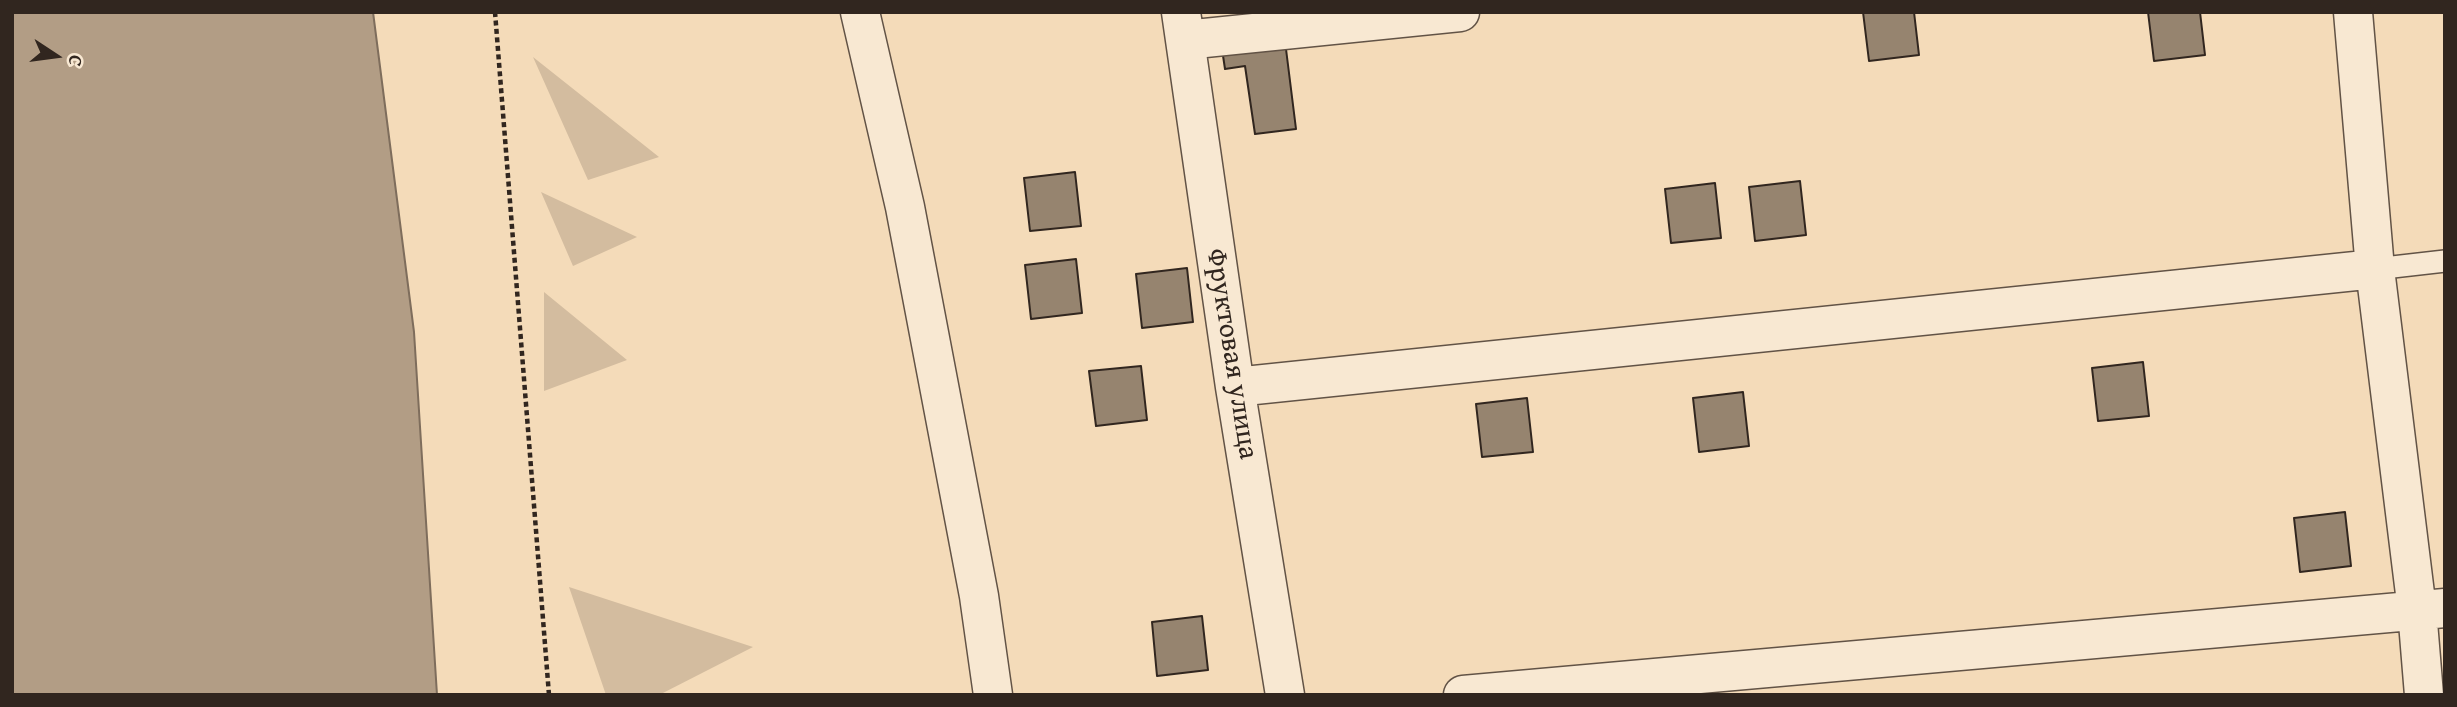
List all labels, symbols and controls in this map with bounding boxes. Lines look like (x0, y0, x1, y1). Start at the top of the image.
north arrow (21, 21, 91, 91)
text: С (62, 52, 91, 69)
street label: Фруктовая улица (1198, 246, 1264, 462)

